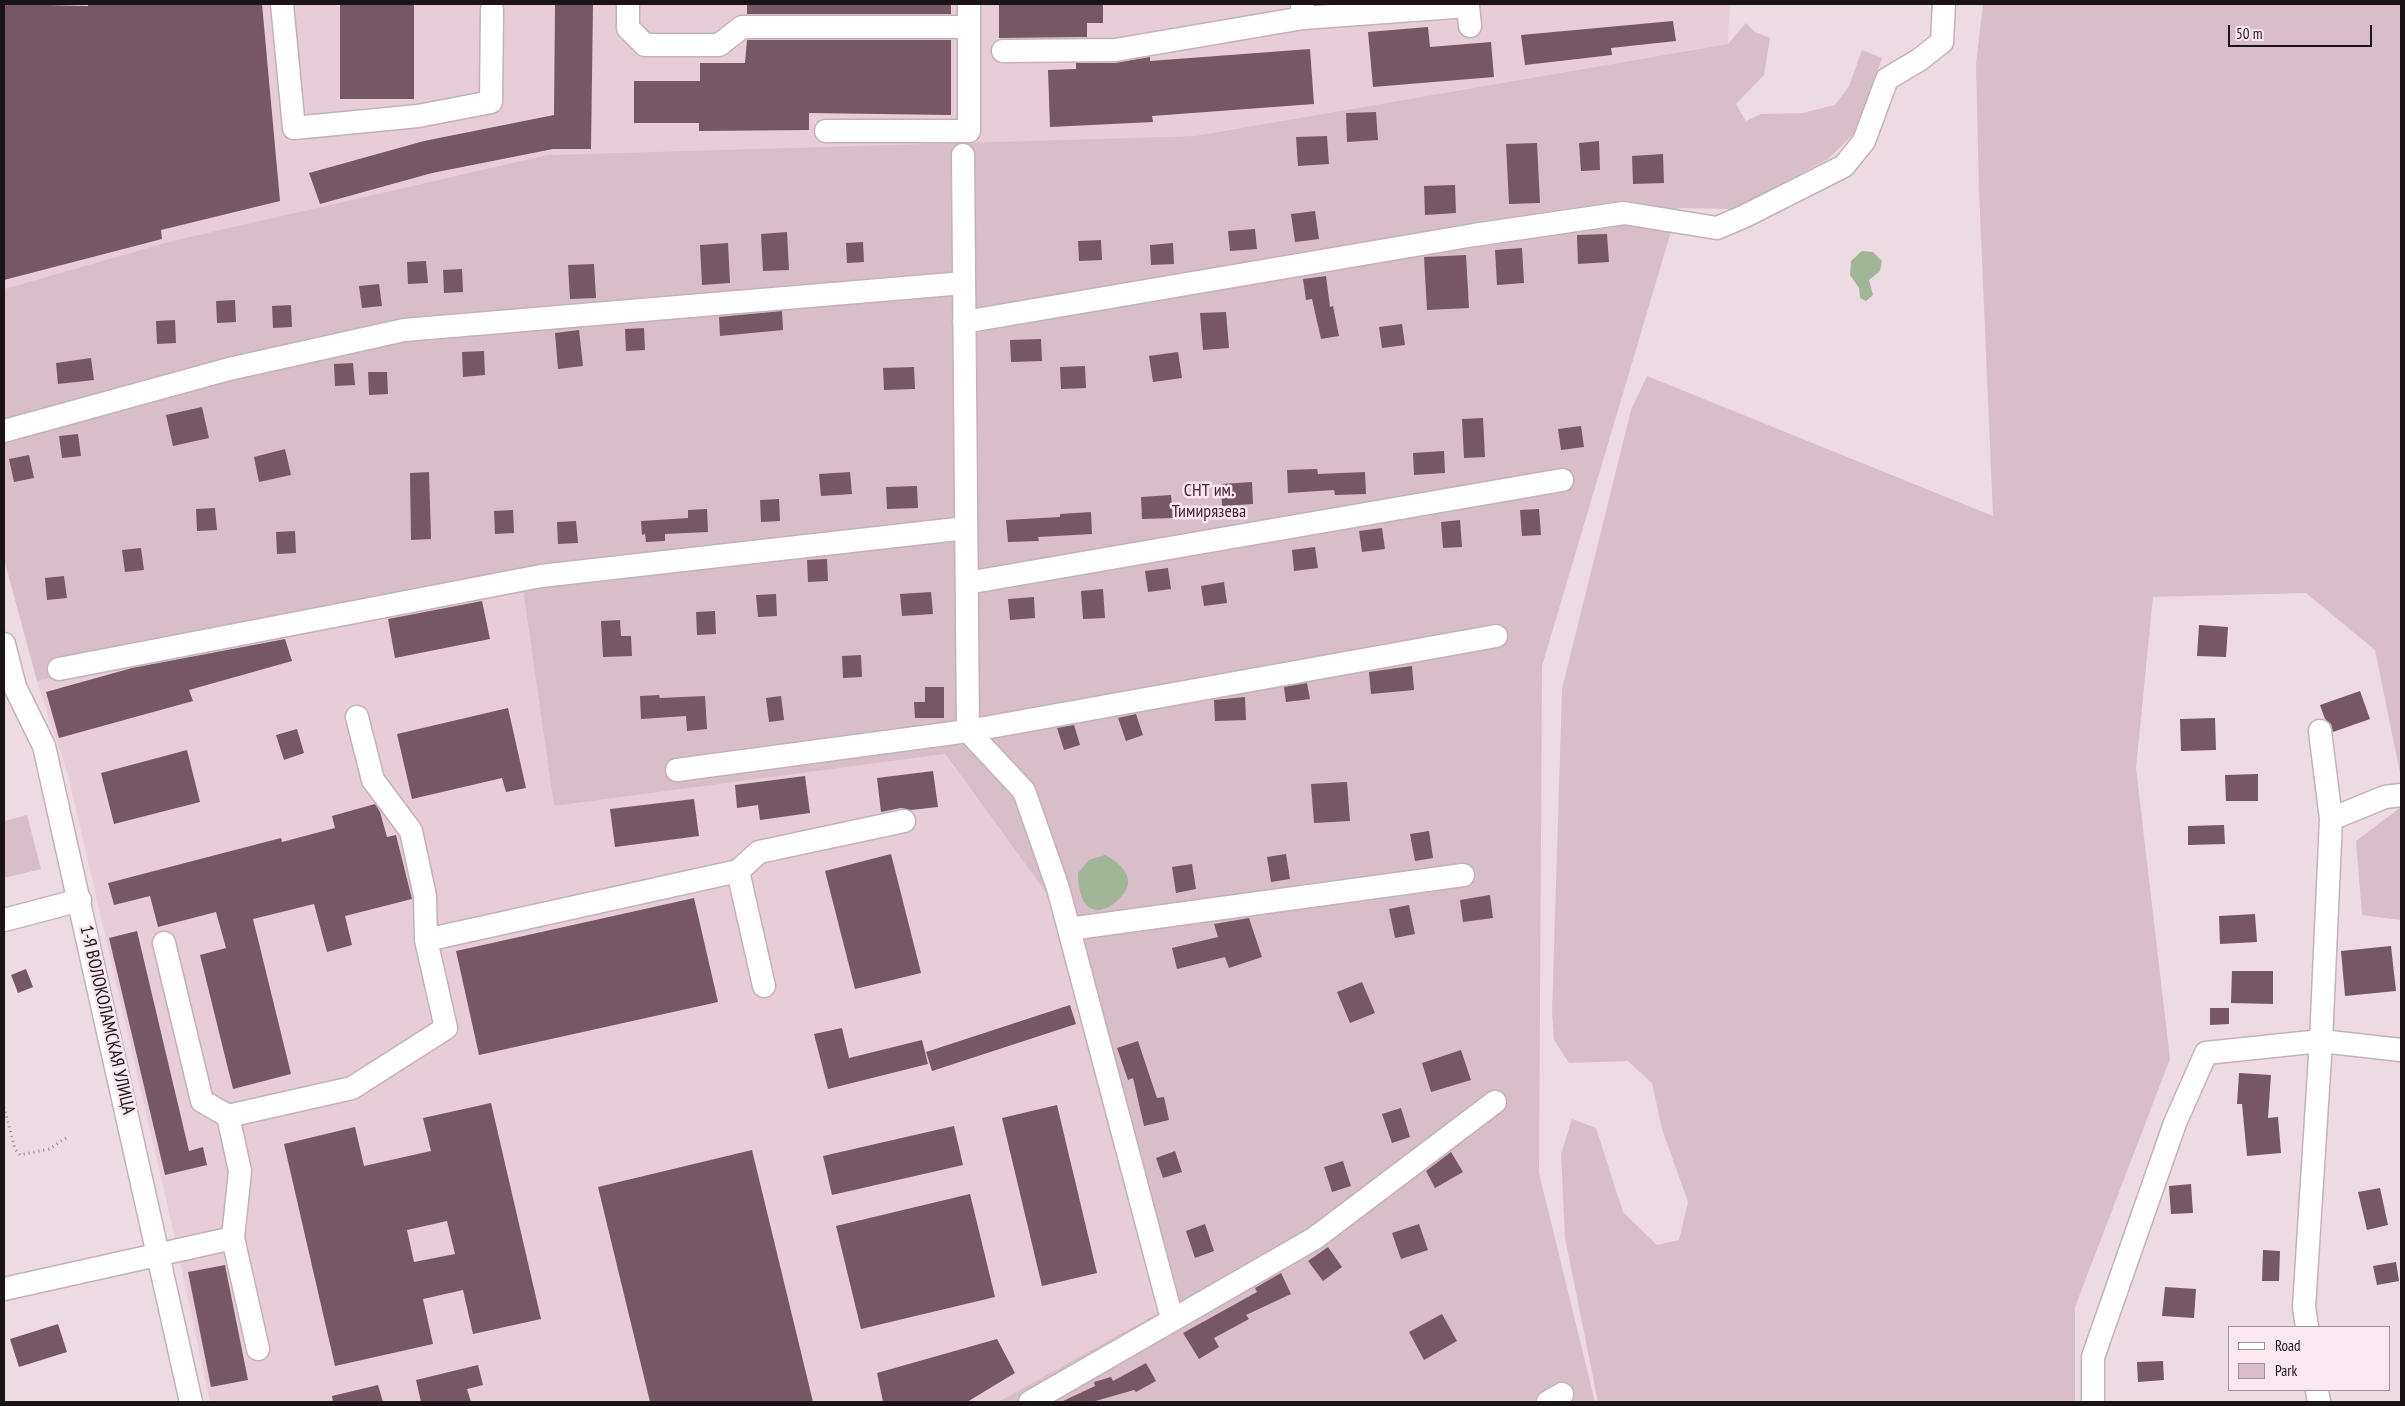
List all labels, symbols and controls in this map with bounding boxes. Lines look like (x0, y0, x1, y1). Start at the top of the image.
scale bar (2230, 15, 2374, 47)
text: 50 m (2236, 24, 2262, 43)
park label: СНТ им. Тимирязева (1172, 480, 1246, 522)
street label: 1-Я ВОЛОКОЛАМСКАЯ УЛИЦА (75, 923, 139, 1117)
legend (2228, 1326, 2390, 1391)
text: Road (2275, 1336, 2301, 1355)
text: Park (2275, 1361, 2297, 1380)

